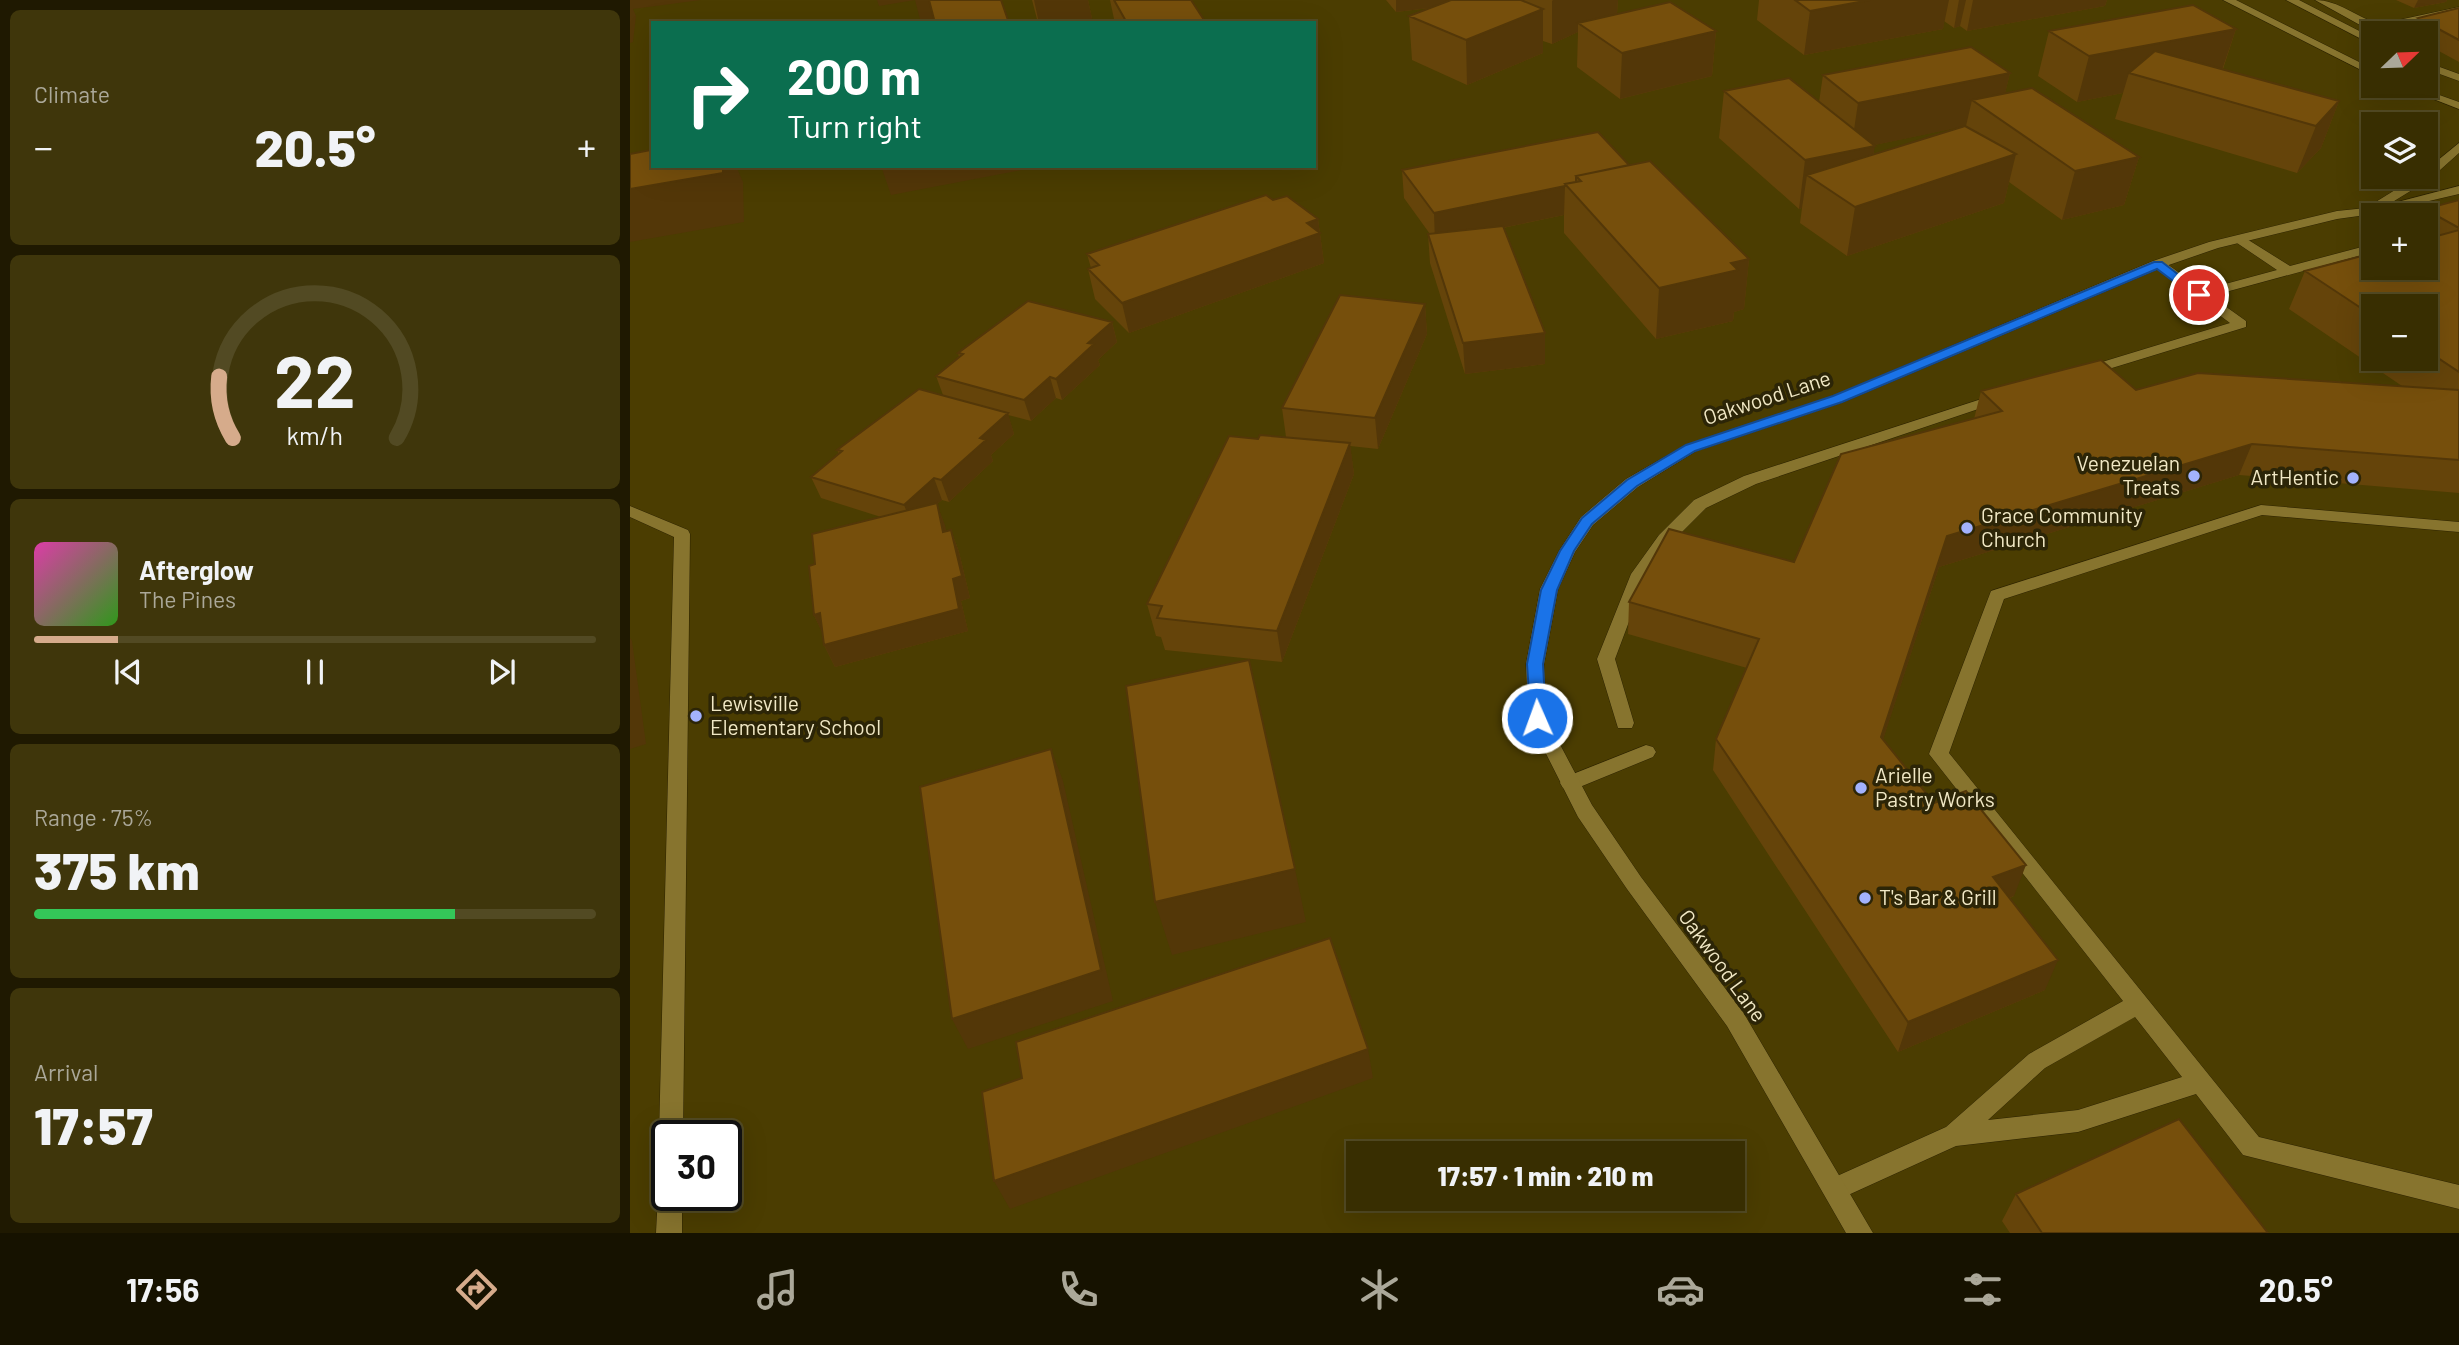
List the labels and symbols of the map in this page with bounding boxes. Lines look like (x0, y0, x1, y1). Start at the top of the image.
north arrow (2361, 21, 2438, 98)
pin (2169, 265, 2229, 325)
street label: Oakwood Lane (1700, 364, 1833, 429)
place label: Venezuelan Treats (2076, 450, 2180, 499)
place label: ArtHentic (2251, 464, 2339, 489)
marker: Venezuelan Treats (2186, 468, 2202, 484)
marker: ArtHentic (2345, 470, 2361, 486)
place label: Grace Community Church (1981, 502, 2143, 551)
marker: Grace Community Church (1959, 520, 1975, 536)
position arrow (1500, 681, 1574, 755)
place label: Lewisville Elementary School (710, 690, 881, 739)
marker: Lewisville Elementary School (688, 708, 704, 724)
place label: Arielle Pastry Works (1875, 762, 1995, 811)
marker: Arielle Pastry Works (1853, 780, 1869, 796)
place label: T's Bar & Grill (1879, 884, 1997, 909)
marker: T's Bar & Grill (1857, 890, 1873, 906)
street label: Oakwood Lane (1674, 904, 1772, 1026)
speed limit sign: 30 (651, 1120, 742, 1211)

